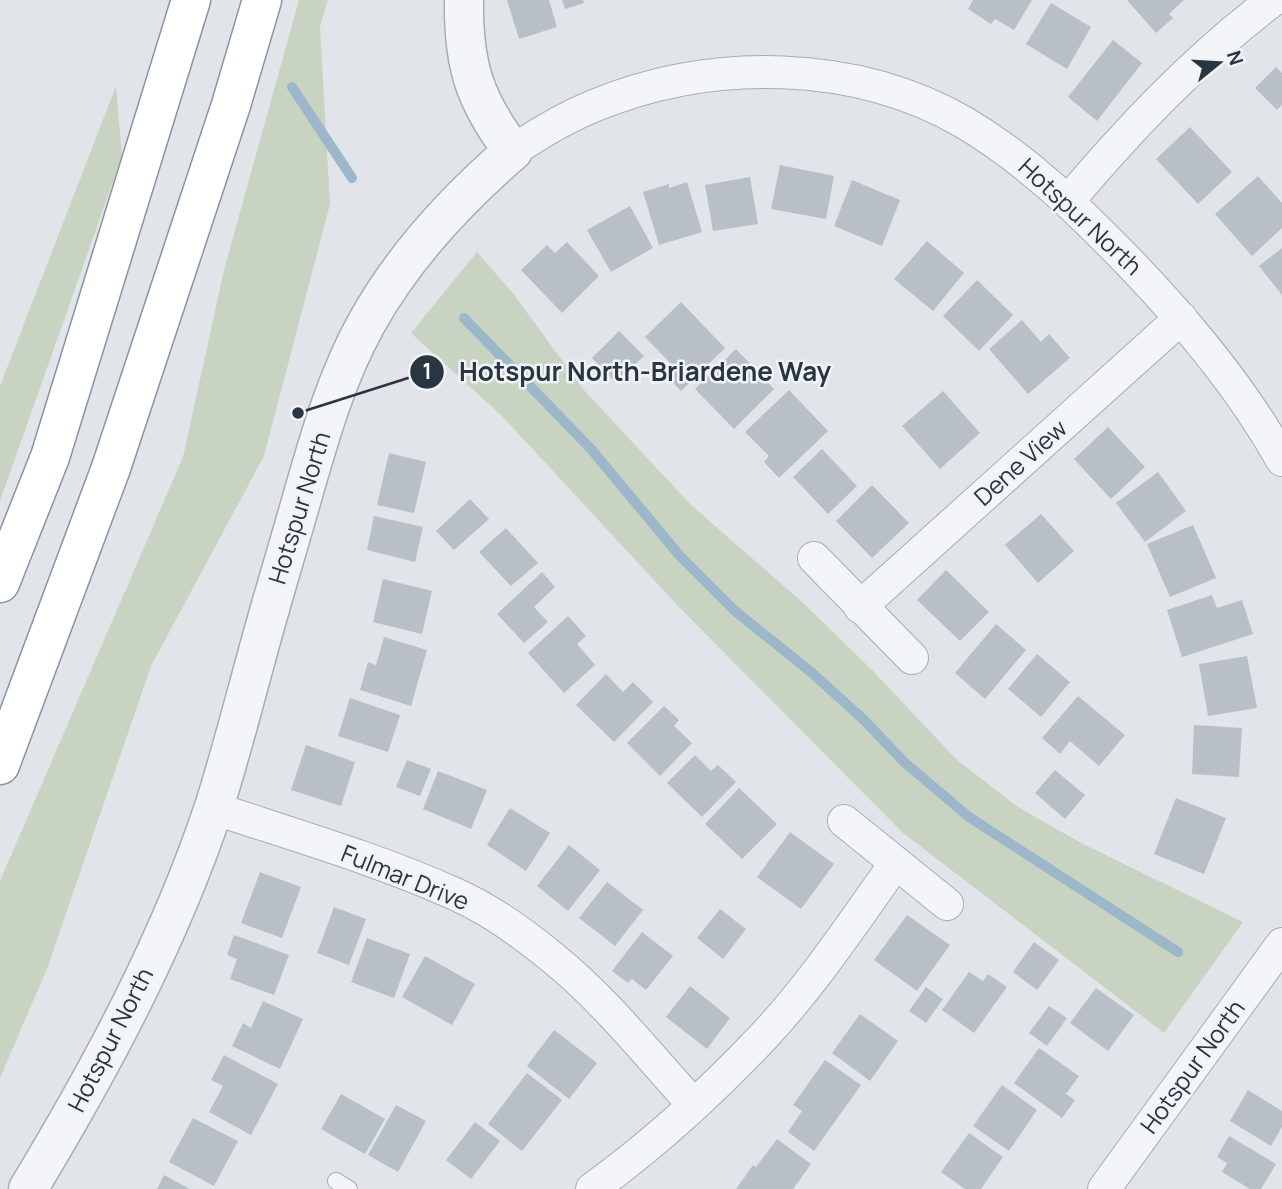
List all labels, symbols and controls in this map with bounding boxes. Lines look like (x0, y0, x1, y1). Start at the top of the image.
north arrow (1184, 28, 1254, 98)
text: N (1221, 47, 1250, 68)
street label: Hotspur North (1012, 150, 1150, 282)
callout: Hotspur North-Briardene Way (410, 348, 845, 395)
text: Hotspur North-Briardene Way (459, 353, 831, 389)
text: 1 (422, 357, 432, 385)
street label: Dene View (966, 411, 1074, 512)
street label: Hotspur North (260, 427, 337, 588)
street label: Fulmar Drive (337, 836, 474, 917)
street label: Hotspur North (59, 961, 160, 1117)
street label: Hotspur North (1132, 993, 1252, 1140)

